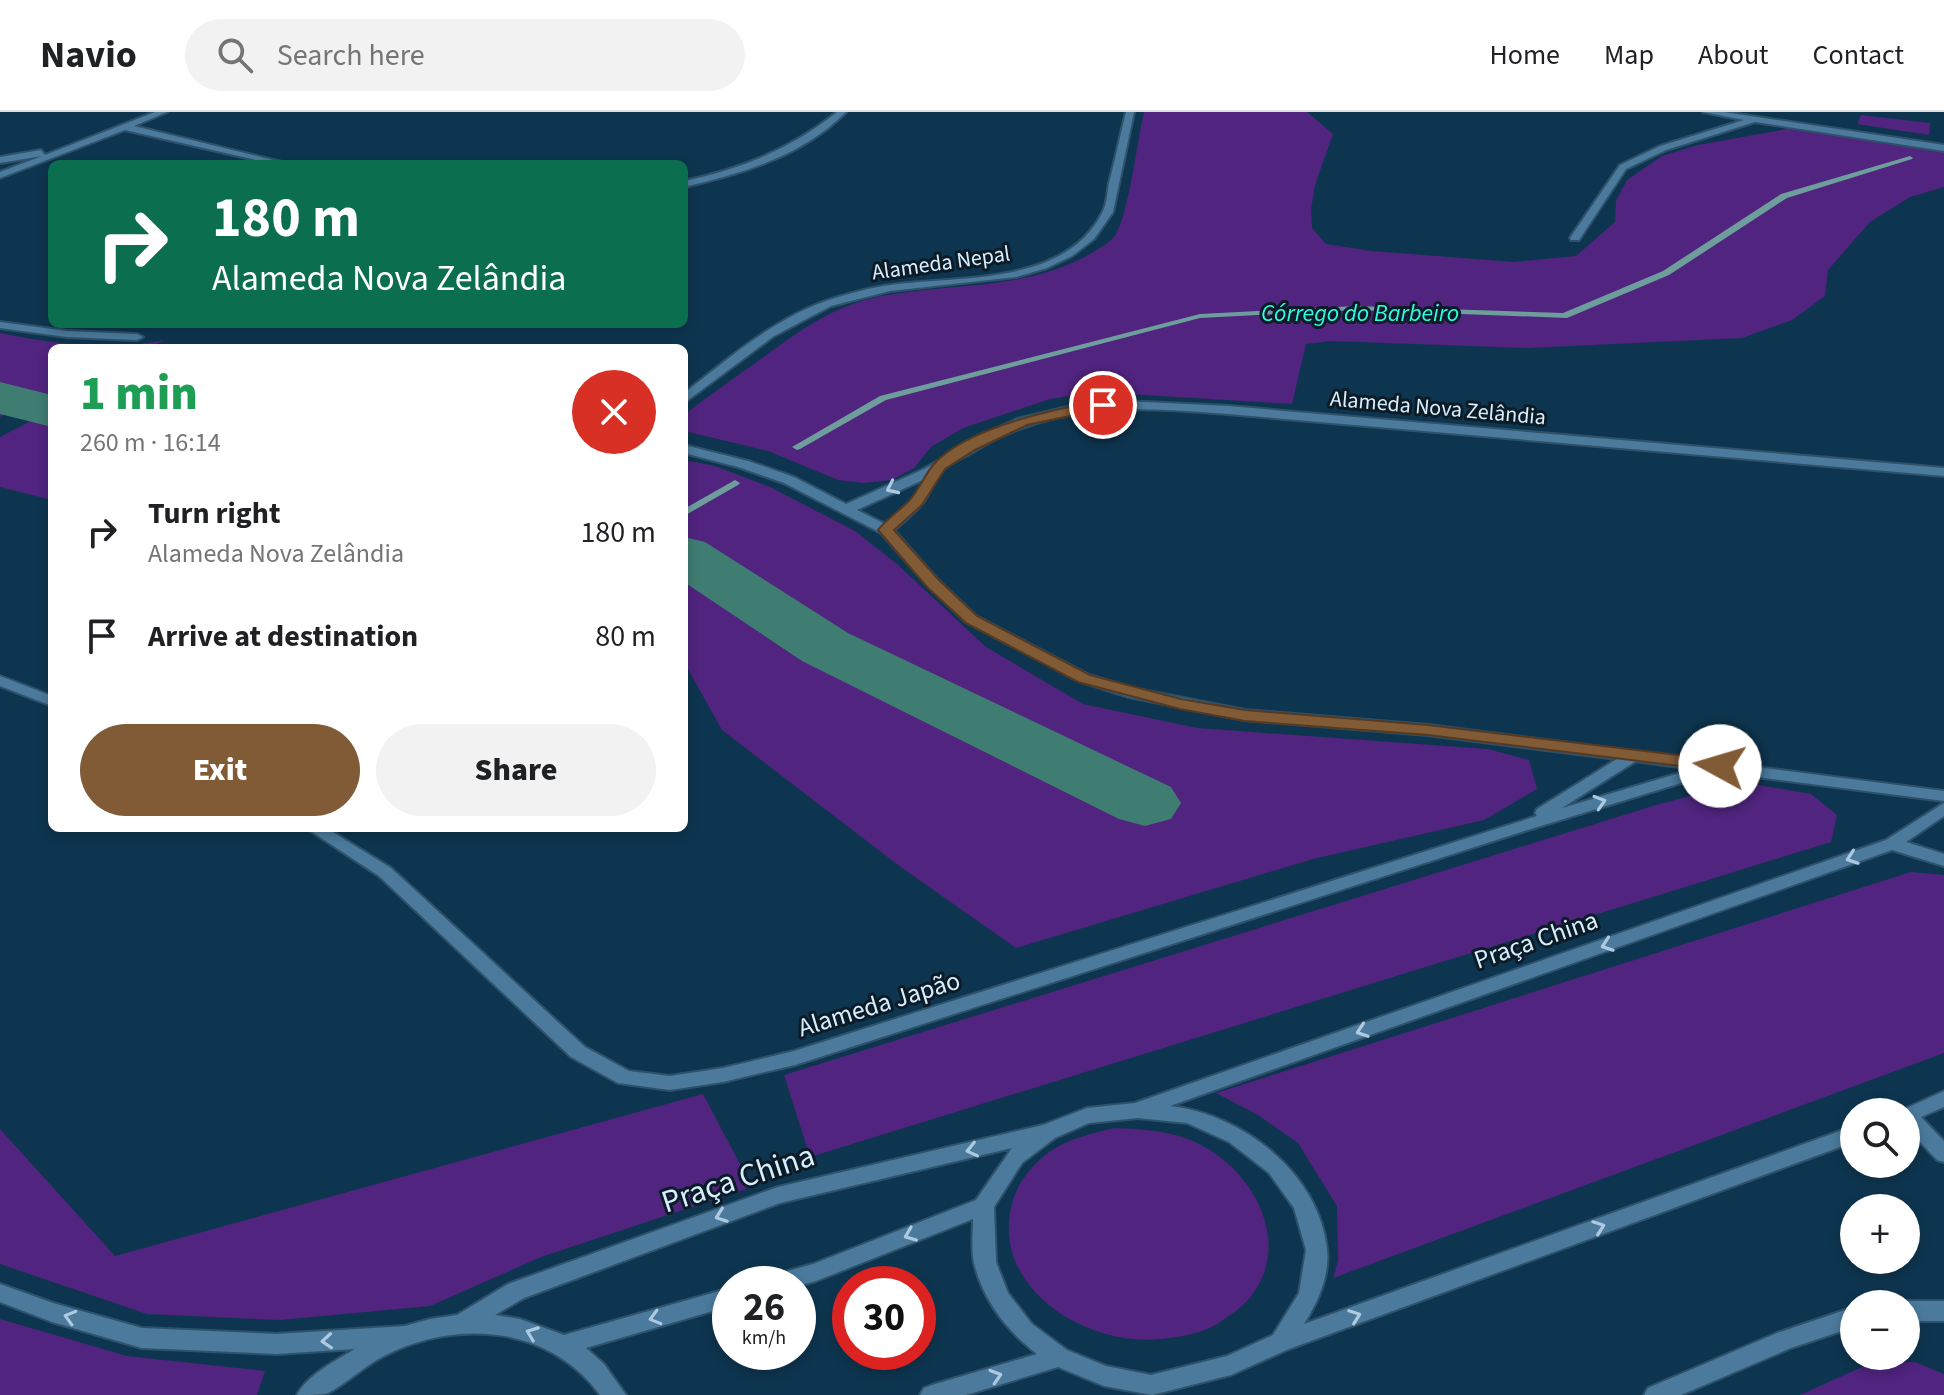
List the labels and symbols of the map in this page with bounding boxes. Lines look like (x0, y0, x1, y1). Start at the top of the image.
street label: Alameda Nepal (870, 237, 1012, 289)
water label: Córrego do Barbeiro (1261, 296, 1459, 331)
pin (1069, 371, 1137, 439)
street label: Alameda Nova Zelândia (1329, 383, 1547, 433)
one-way arrow (886, 478, 901, 494)
position arrow (1678, 724, 1762, 808)
one-way arrow (1593, 795, 1606, 811)
one-way arrow (1846, 849, 1860, 865)
street label: Praça China (1469, 902, 1603, 978)
one-way arrow (1601, 935, 1615, 951)
street label: Alameda Japão (793, 962, 965, 1046)
one-way arrow (1355, 1021, 1369, 1038)
street label: Praça China (655, 1133, 821, 1225)
one-way arrow (965, 1140, 979, 1157)
one-way arrow (714, 1206, 728, 1223)
one-way arrow (1591, 1220, 1605, 1237)
one-way arrow (904, 1225, 918, 1241)
speed limit sign: 30 (832, 1266, 936, 1370)
one-way arrow (649, 1309, 663, 1325)
one-way arrow (1347, 1309, 1361, 1325)
one-way arrow (63, 1310, 77, 1326)
one-way arrow (526, 1326, 540, 1343)
one-way arrow (320, 1332, 333, 1349)
one-way arrow (988, 1369, 1002, 1385)

